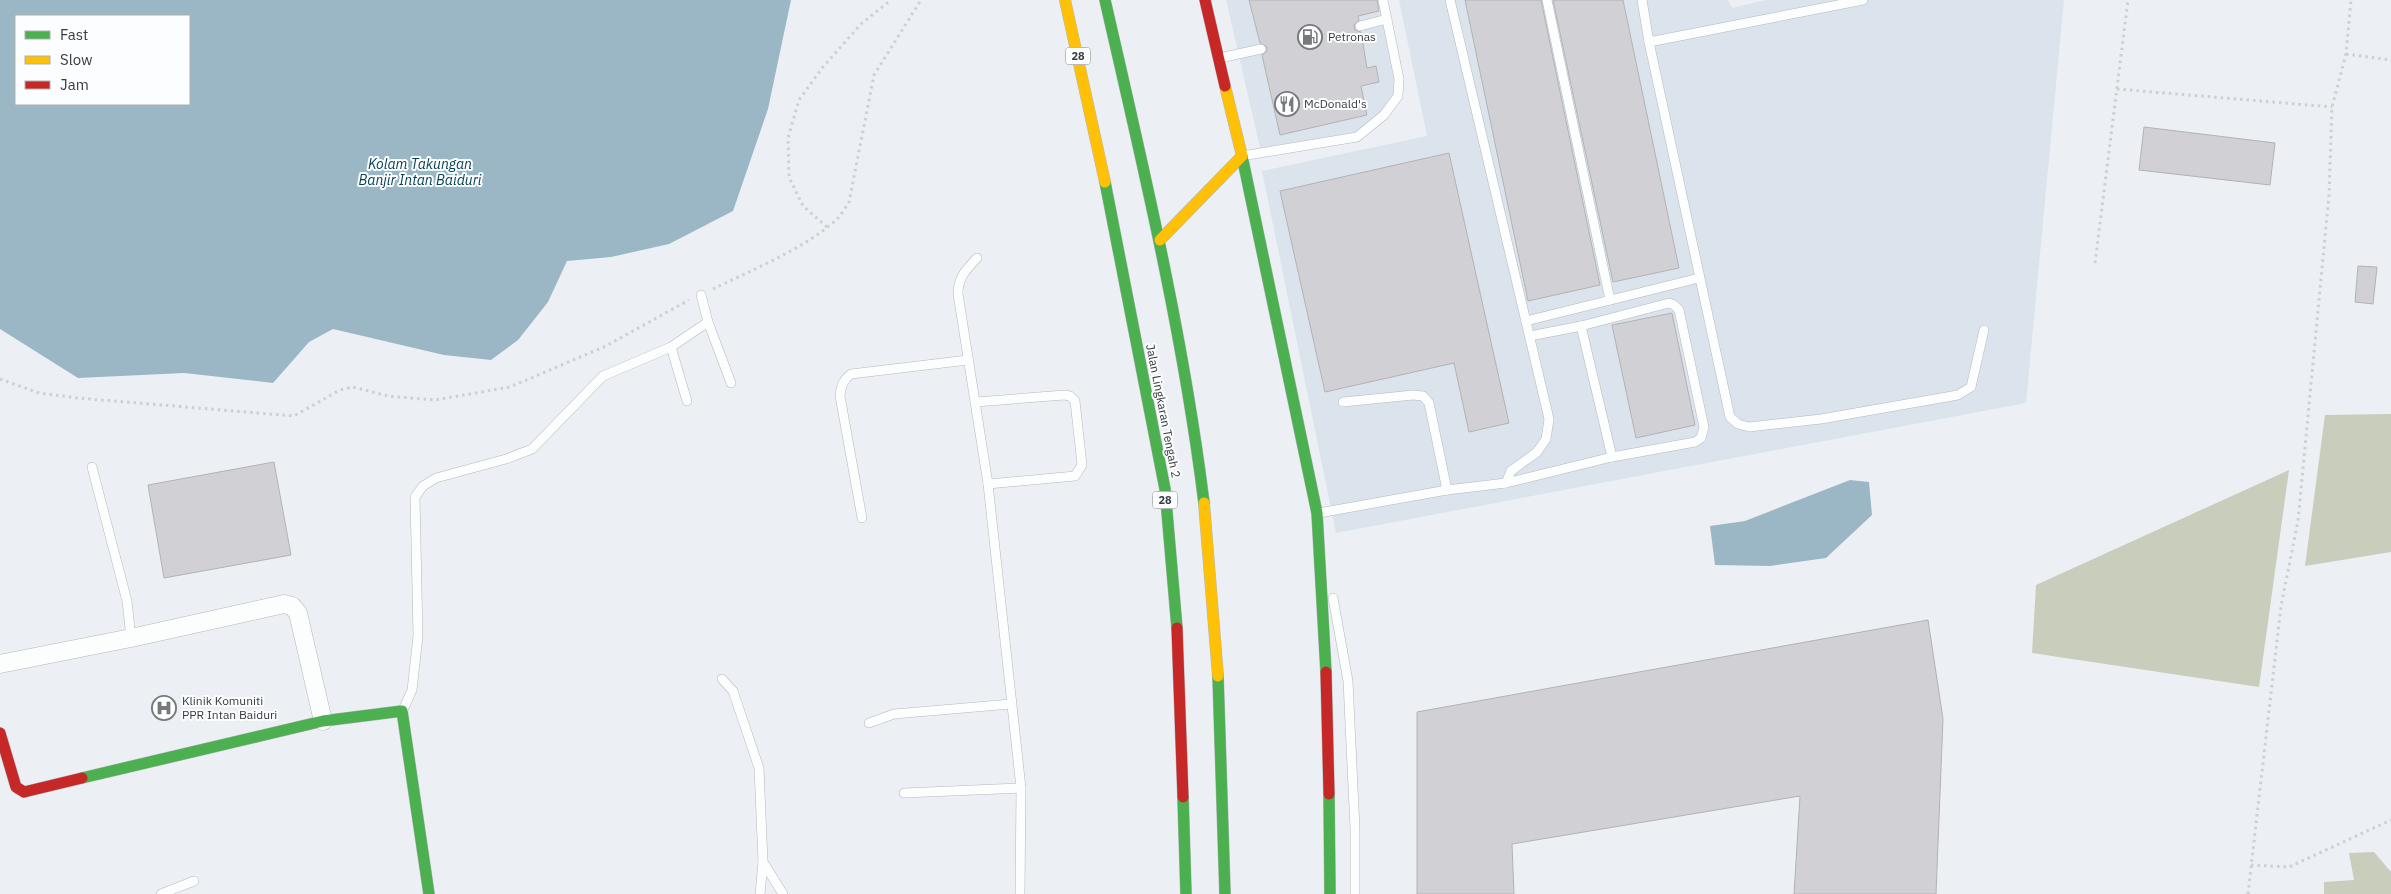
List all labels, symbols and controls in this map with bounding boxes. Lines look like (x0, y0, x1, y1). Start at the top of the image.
legend (15, 15, 190, 105)
fuel station icon: Petronas (1297, 24, 1323, 50)
text: Fast (60, 25, 88, 44)
place label: Petronas (1328, 29, 1376, 44)
road number: 28 (1066, 48, 1090, 64)
text: Slow (60, 50, 93, 69)
text: Jam (60, 75, 89, 94)
restaurant icon: McDonald's (1274, 91, 1300, 117)
place label: McDonald's (1304, 96, 1367, 111)
water label: Kolam Takungan Banjir Intan Baiduri (359, 155, 482, 189)
street label: Jalan Lingkaran Tengah 2 (1143, 343, 1184, 479)
road number: 28 (1152, 492, 1178, 508)
place label: Klinik Komuniti PPR Intan Baiduri (182, 693, 277, 722)
hospital icon: Klinik Komuniti PPR Intan Baiduri (151, 695, 177, 721)

